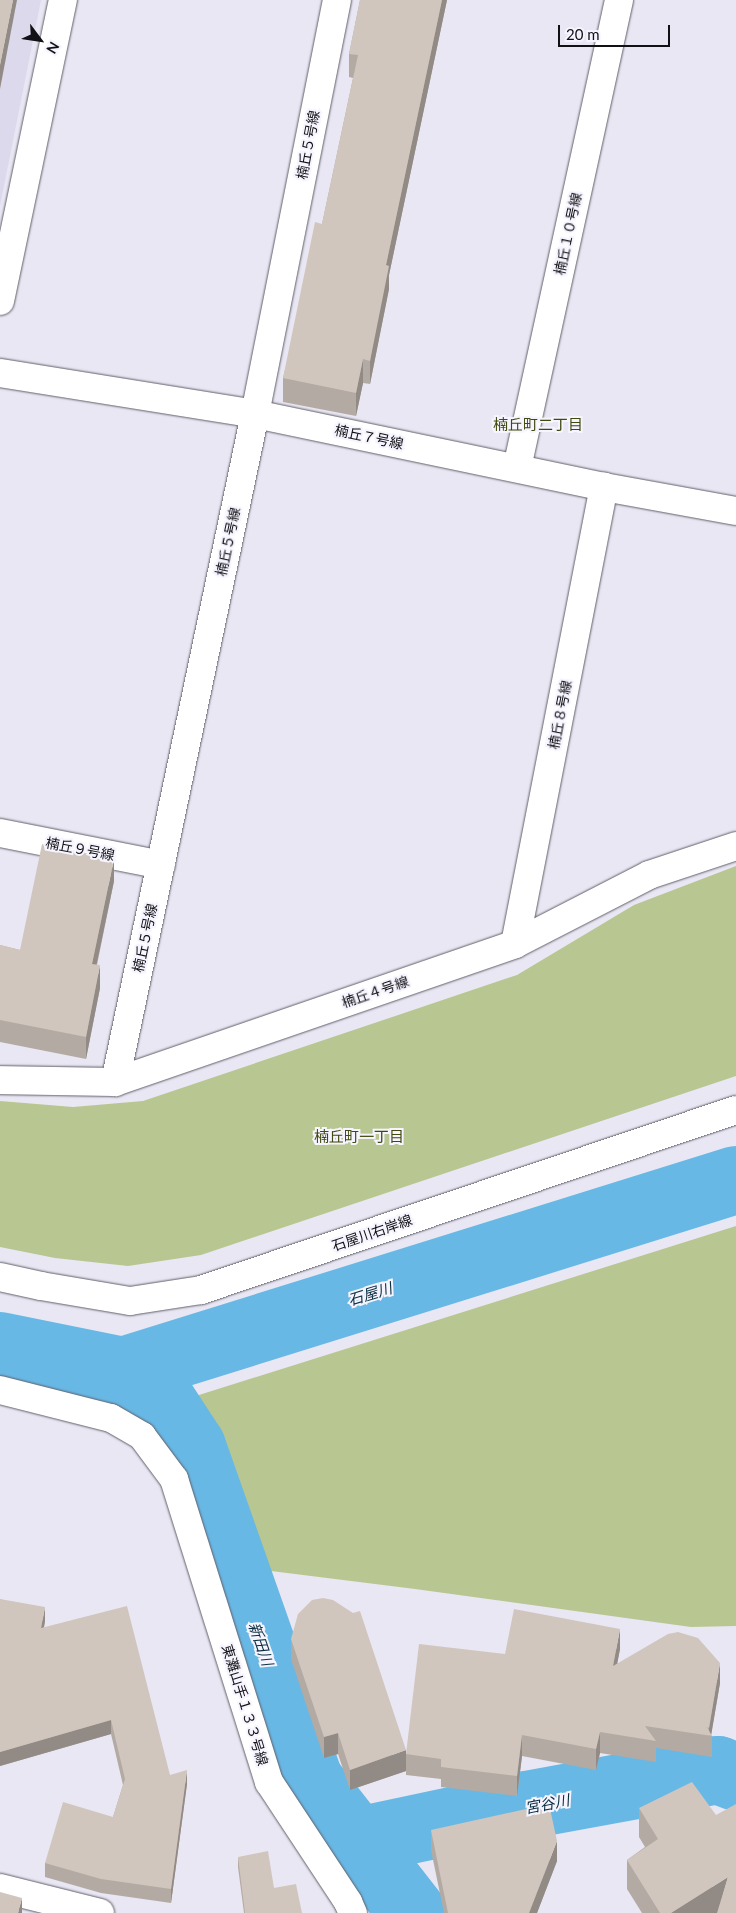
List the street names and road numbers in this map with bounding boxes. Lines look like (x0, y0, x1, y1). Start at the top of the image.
street label: 楠丘５号線 (293, 109, 323, 181)
street label: 楠丘１０号線 (551, 191, 585, 277)
street label: 楠丘７号線 (333, 422, 405, 452)
street label: 楠丘５号線 (213, 506, 243, 578)
street label: 楠丘８号線 (545, 679, 575, 751)
street label: 楠丘９号線 (44, 834, 116, 864)
street label: 楠丘５号線 (130, 902, 160, 974)
street label: 楠丘４号線 (339, 973, 411, 1011)
street label: 石屋川右岸線 (330, 1211, 414, 1255)
street label: 東灘山手１３３号線 (219, 1642, 271, 1768)

